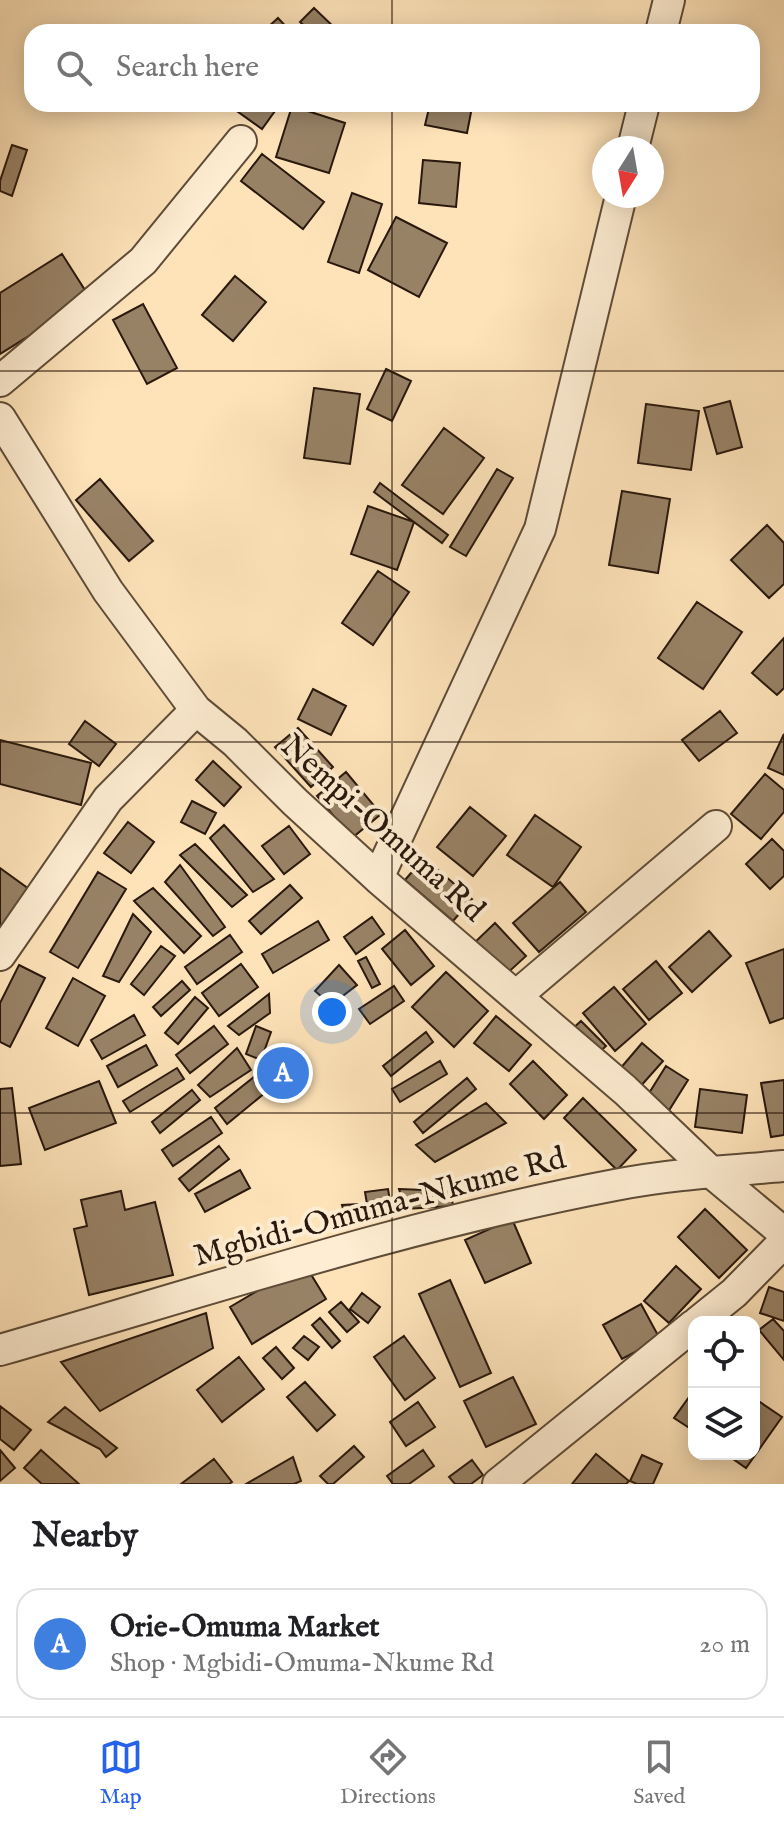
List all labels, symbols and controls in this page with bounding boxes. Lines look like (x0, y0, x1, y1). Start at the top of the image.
search box (24, 24, 760, 112)
icon: search (52, 46, 96, 90)
text: Search here (116, 49, 259, 87)
north arrow (592, 136, 664, 208)
street label: Nempi-Omuma Rd (271, 726, 493, 932)
your location (312, 992, 352, 1032)
pin: A (257, 1043, 309, 1103)
street label: Mgbidi-Omuma-Nkume Rd (190, 1138, 571, 1277)
map controls (688, 1316, 760, 1460)
button: locate (688, 1316, 760, 1388)
button: layers (688, 1388, 760, 1460)
text: Nearby (32, 1515, 138, 1558)
text: Orie-Omuma Market (110, 1609, 380, 1647)
text: A (51, 1628, 69, 1661)
text: 20 m (699, 1628, 750, 1661)
text: Shop · Mgbidi-Omuma-Nkume Rd (110, 1647, 494, 1680)
tab: Map (99, 1735, 143, 1811)
tab: Directions (340, 1735, 436, 1811)
tab: Saved (633, 1735, 685, 1811)

